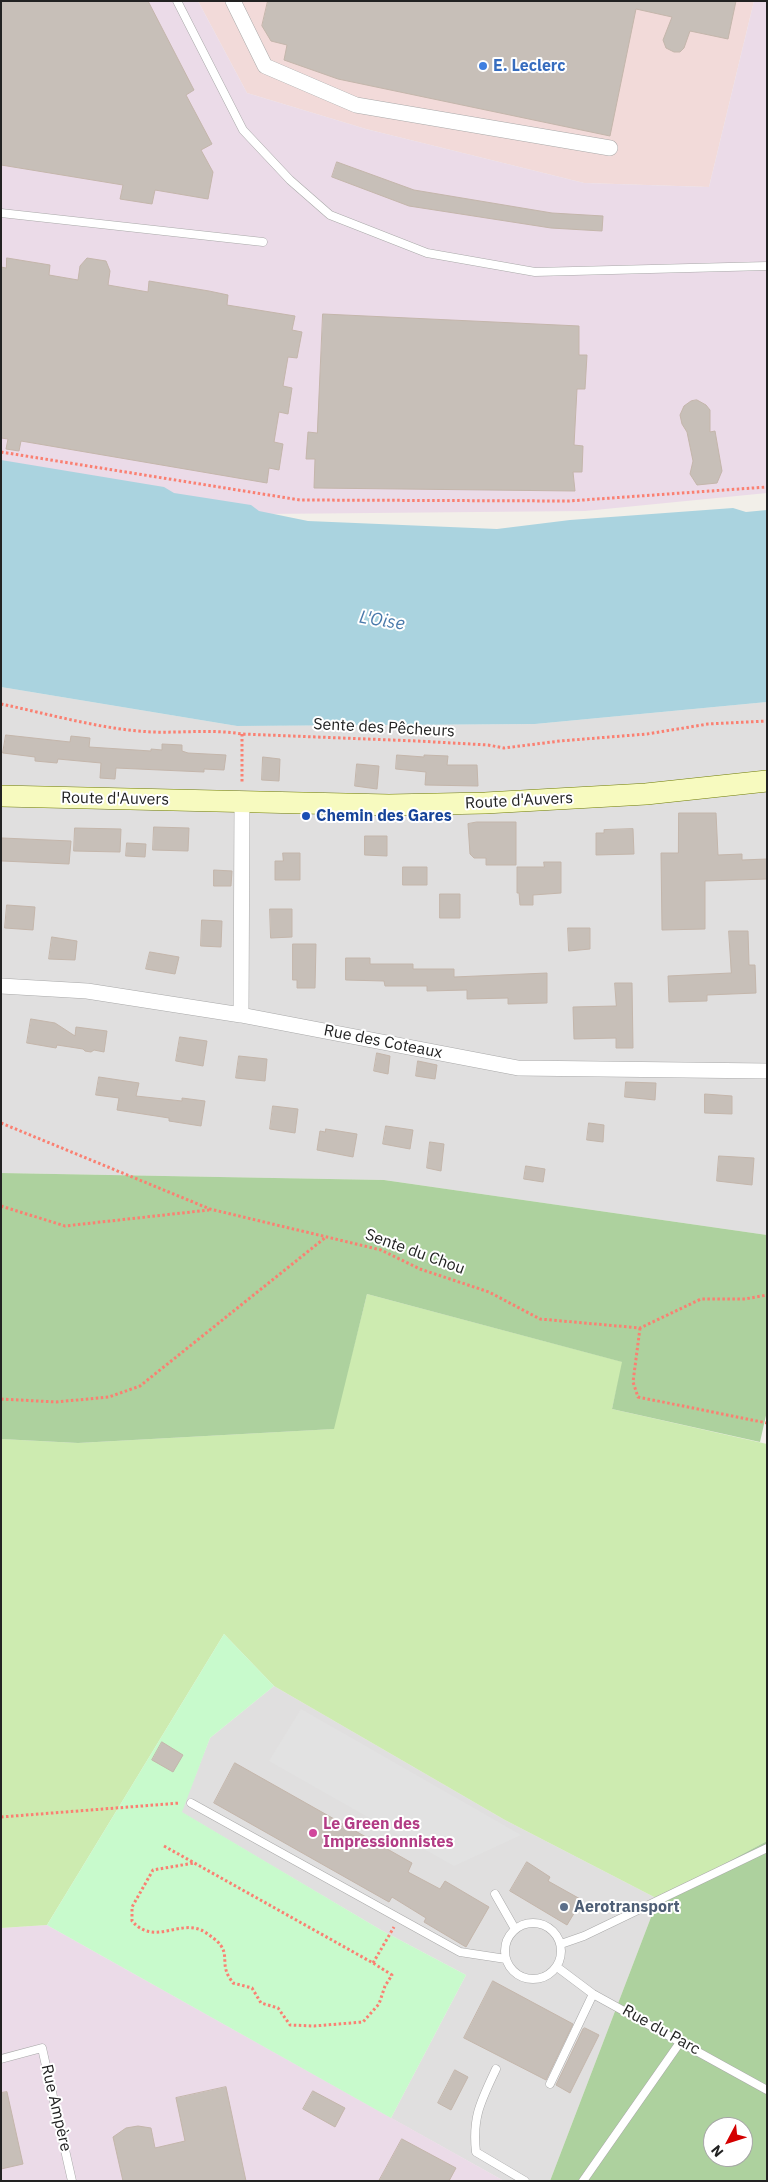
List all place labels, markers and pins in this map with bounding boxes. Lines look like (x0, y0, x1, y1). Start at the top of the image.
place label: E. Leclerc (493, 56, 566, 76)
marker: E. Leclerc (477, 60, 489, 72)
place label: Chemin des Gares (316, 806, 452, 826)
marker: Chemin des Gares (300, 810, 312, 822)
place label: Le Green des Impressionnistes (323, 1814, 454, 1852)
marker: Le Green des Impressionnistes (307, 1827, 319, 1839)
place label: Aerotransport (574, 1897, 680, 1917)
marker: Aerotransport (558, 1901, 570, 1913)

